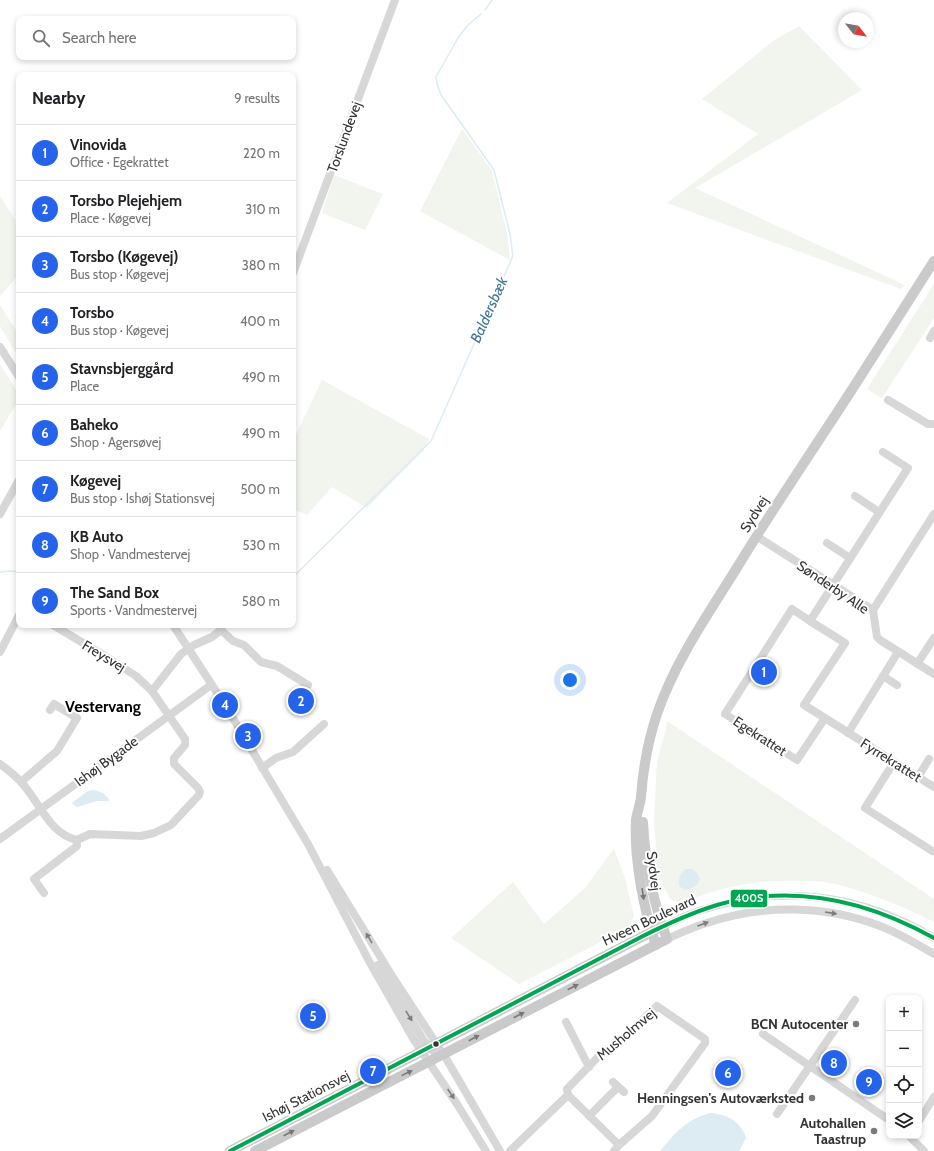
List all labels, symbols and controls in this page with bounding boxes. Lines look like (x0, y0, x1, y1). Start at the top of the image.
north arrow (838, 12, 874, 48)
search box (16, 16, 296, 60)
icon: search (30, 27, 52, 49)
text: Search here (62, 29, 137, 47)
text: Nearby (32, 88, 85, 108)
text: 9 results (234, 90, 280, 106)
street label: Torslundevej (323, 99, 365, 175)
text: Vinovida (70, 136, 127, 154)
text: 1 (43, 145, 47, 161)
text: 220 m (243, 145, 280, 161)
text: Office · Egekrattet (70, 154, 169, 170)
text: Torsbo Plejehjem (70, 192, 182, 210)
text: 2 (42, 201, 48, 217)
text: 310 m (245, 201, 280, 217)
text: Place · Køgevej (70, 210, 151, 226)
text: Torsbo (Køgevej) (70, 248, 178, 266)
text: 3 (41, 257, 49, 273)
text: 380 m (242, 257, 280, 273)
text: Bus stop · Køgevej (70, 266, 169, 282)
water label: Baldersbæk (467, 274, 512, 346)
text: Torsbo (70, 304, 114, 322)
text: 4 (41, 313, 49, 329)
text: 400 m (240, 313, 280, 329)
text: Bus stop · Køgevej (70, 322, 169, 338)
text: Stavnsbjerggård (70, 360, 174, 378)
text: 5 (42, 369, 48, 385)
text: 490 m (242, 369, 280, 385)
text: Place (70, 378, 99, 394)
text: Baheko (70, 416, 118, 434)
text: 6 (41, 425, 49, 441)
text: 490 m (242, 425, 280, 441)
text: Shop · Agersøvej (70, 434, 161, 450)
text: Køgevej (70, 472, 121, 490)
text: 7 (42, 481, 48, 497)
text: 500 m (240, 481, 280, 497)
text: Bus stop · Ishøj Stationsvej (70, 490, 215, 506)
street label: Sydvej (736, 492, 772, 536)
text: KB Auto (70, 528, 123, 546)
text: 8 (41, 537, 49, 553)
text: 530 m (243, 537, 280, 553)
text: Shop · Vandmestervej (70, 546, 190, 562)
street label: Sønderby Alle (794, 556, 872, 618)
text: The Sand Box (70, 584, 159, 602)
text: 9 (41, 593, 49, 609)
text: 580 m (242, 593, 280, 609)
text: Sports · Vandmestervej (70, 602, 197, 618)
street label: Freysvej (79, 636, 129, 676)
pin: 1 (751, 657, 777, 687)
your location (560, 670, 580, 690)
pin: 2 (288, 686, 314, 716)
pin: 4 (212, 690, 238, 720)
district label: Vestervang (65, 697, 141, 716)
street label: Egekrattet (730, 712, 790, 760)
pin: 3 (235, 721, 261, 751)
street label: Ishøj Bygade (71, 732, 141, 790)
street label: Fyrrekrattet (857, 734, 925, 786)
street label: Sydvej (643, 850, 665, 892)
one-way arrow (640, 888, 646, 900)
line badge: 400S (730, 889, 768, 908)
street label: Hveen Boulevard (599, 890, 699, 950)
text: 400S (735, 891, 764, 905)
one-way arrow (825, 910, 837, 916)
one-way arrow (698, 921, 710, 927)
one-way arrow (366, 932, 373, 944)
one-way arrow (567, 984, 578, 991)
map controls (886, 995, 922, 1139)
button: + (886, 995, 922, 1031)
pin: 5 (300, 1001, 326, 1031)
street label: Musholmvej (593, 1004, 659, 1064)
one-way arrow (405, 1011, 413, 1021)
one-way arrow (514, 1012, 525, 1018)
place label: BCN Autocenter (751, 1015, 848, 1033)
marker: BCN Autocenter (851, 1019, 861, 1029)
button: − (886, 1031, 922, 1067)
one-way arrow (468, 1035, 480, 1042)
unlabelled marker (431, 1039, 441, 1049)
pin: 8 (821, 1048, 847, 1078)
pin: 7 (360, 1056, 386, 1086)
pin: 6 (715, 1058, 741, 1088)
street label: Ishøj Stationsvej (259, 1066, 353, 1126)
pin: 9 (856, 1067, 882, 1097)
button: locate (886, 1067, 922, 1103)
one-way arrow (401, 1070, 413, 1076)
one-way arrow (447, 1089, 455, 1099)
place label: Henningsen's Autoværksted (637, 1089, 804, 1107)
marker: Henningsen's Autoværksted (807, 1093, 817, 1103)
button: layers (886, 1103, 922, 1139)
place label: Autohallen Taastrup (800, 1114, 866, 1148)
marker: Autohallen Taastrup (869, 1126, 879, 1136)
one-way arrow (283, 1130, 295, 1136)

